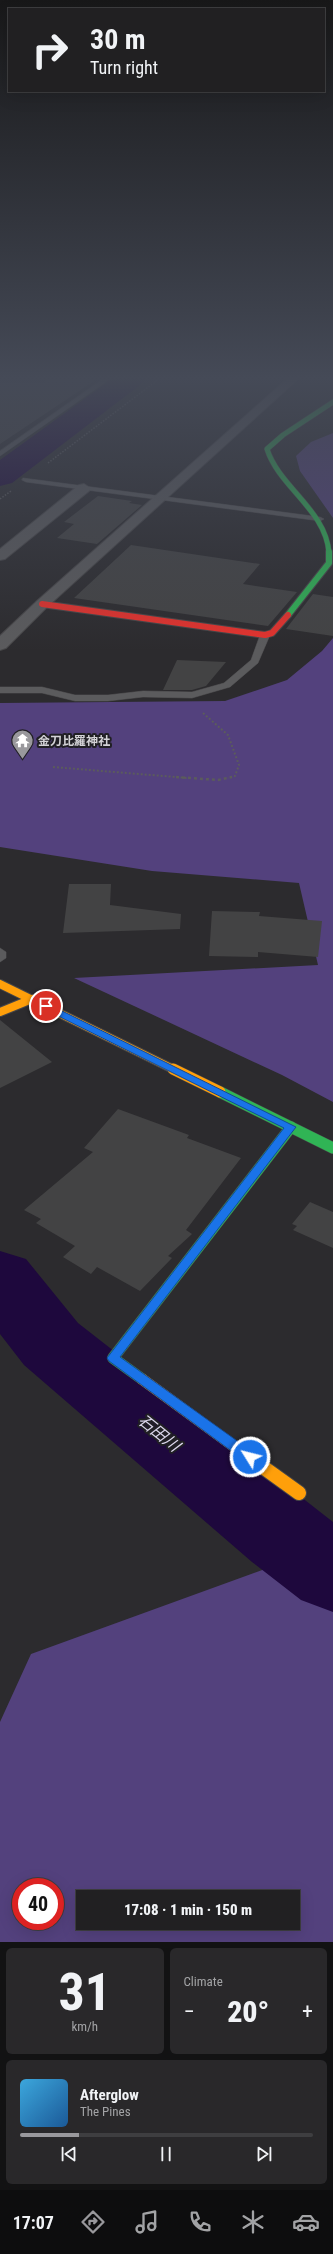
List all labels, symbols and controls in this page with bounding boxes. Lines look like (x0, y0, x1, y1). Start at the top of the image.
text: 30 m (90, 23, 146, 56)
icon: right (24, 24, 76, 76)
text: Turn right (90, 57, 158, 78)
temple icon: 金刀比羅神社 (10, 728, 36, 761)
place label: 金刀比羅神社 (38, 734, 110, 748)
pin (29, 989, 63, 1023)
icon: arrive (35, 995, 57, 1017)
water label: 石田川 (134, 1411, 185, 1457)
position arrow (229, 1436, 271, 1478)
speed limit sign: 40 (12, 1878, 64, 1930)
text: 17:08 · 1 min · 150 m (124, 1901, 252, 1919)
text: 31 (58, 1962, 111, 2023)
text: Climate (184, 1974, 223, 1989)
text: 20° (227, 1994, 269, 2029)
text: − (184, 1999, 195, 2024)
text: + (302, 1999, 313, 2024)
text: km/h (71, 2019, 98, 2034)
text: Afterglow (80, 2086, 139, 2104)
text: The Pines (80, 2104, 131, 2119)
icon: previous (58, 2143, 80, 2165)
icon: pause (155, 2143, 177, 2165)
icon: next (253, 2143, 275, 2165)
icon: directions (79, 2208, 107, 2236)
icon: music (133, 2208, 161, 2236)
icon: phone (186, 2208, 214, 2236)
icon: climate (239, 2208, 267, 2236)
icon: car (292, 2208, 320, 2236)
text: 17:07 (13, 2212, 54, 2233)

